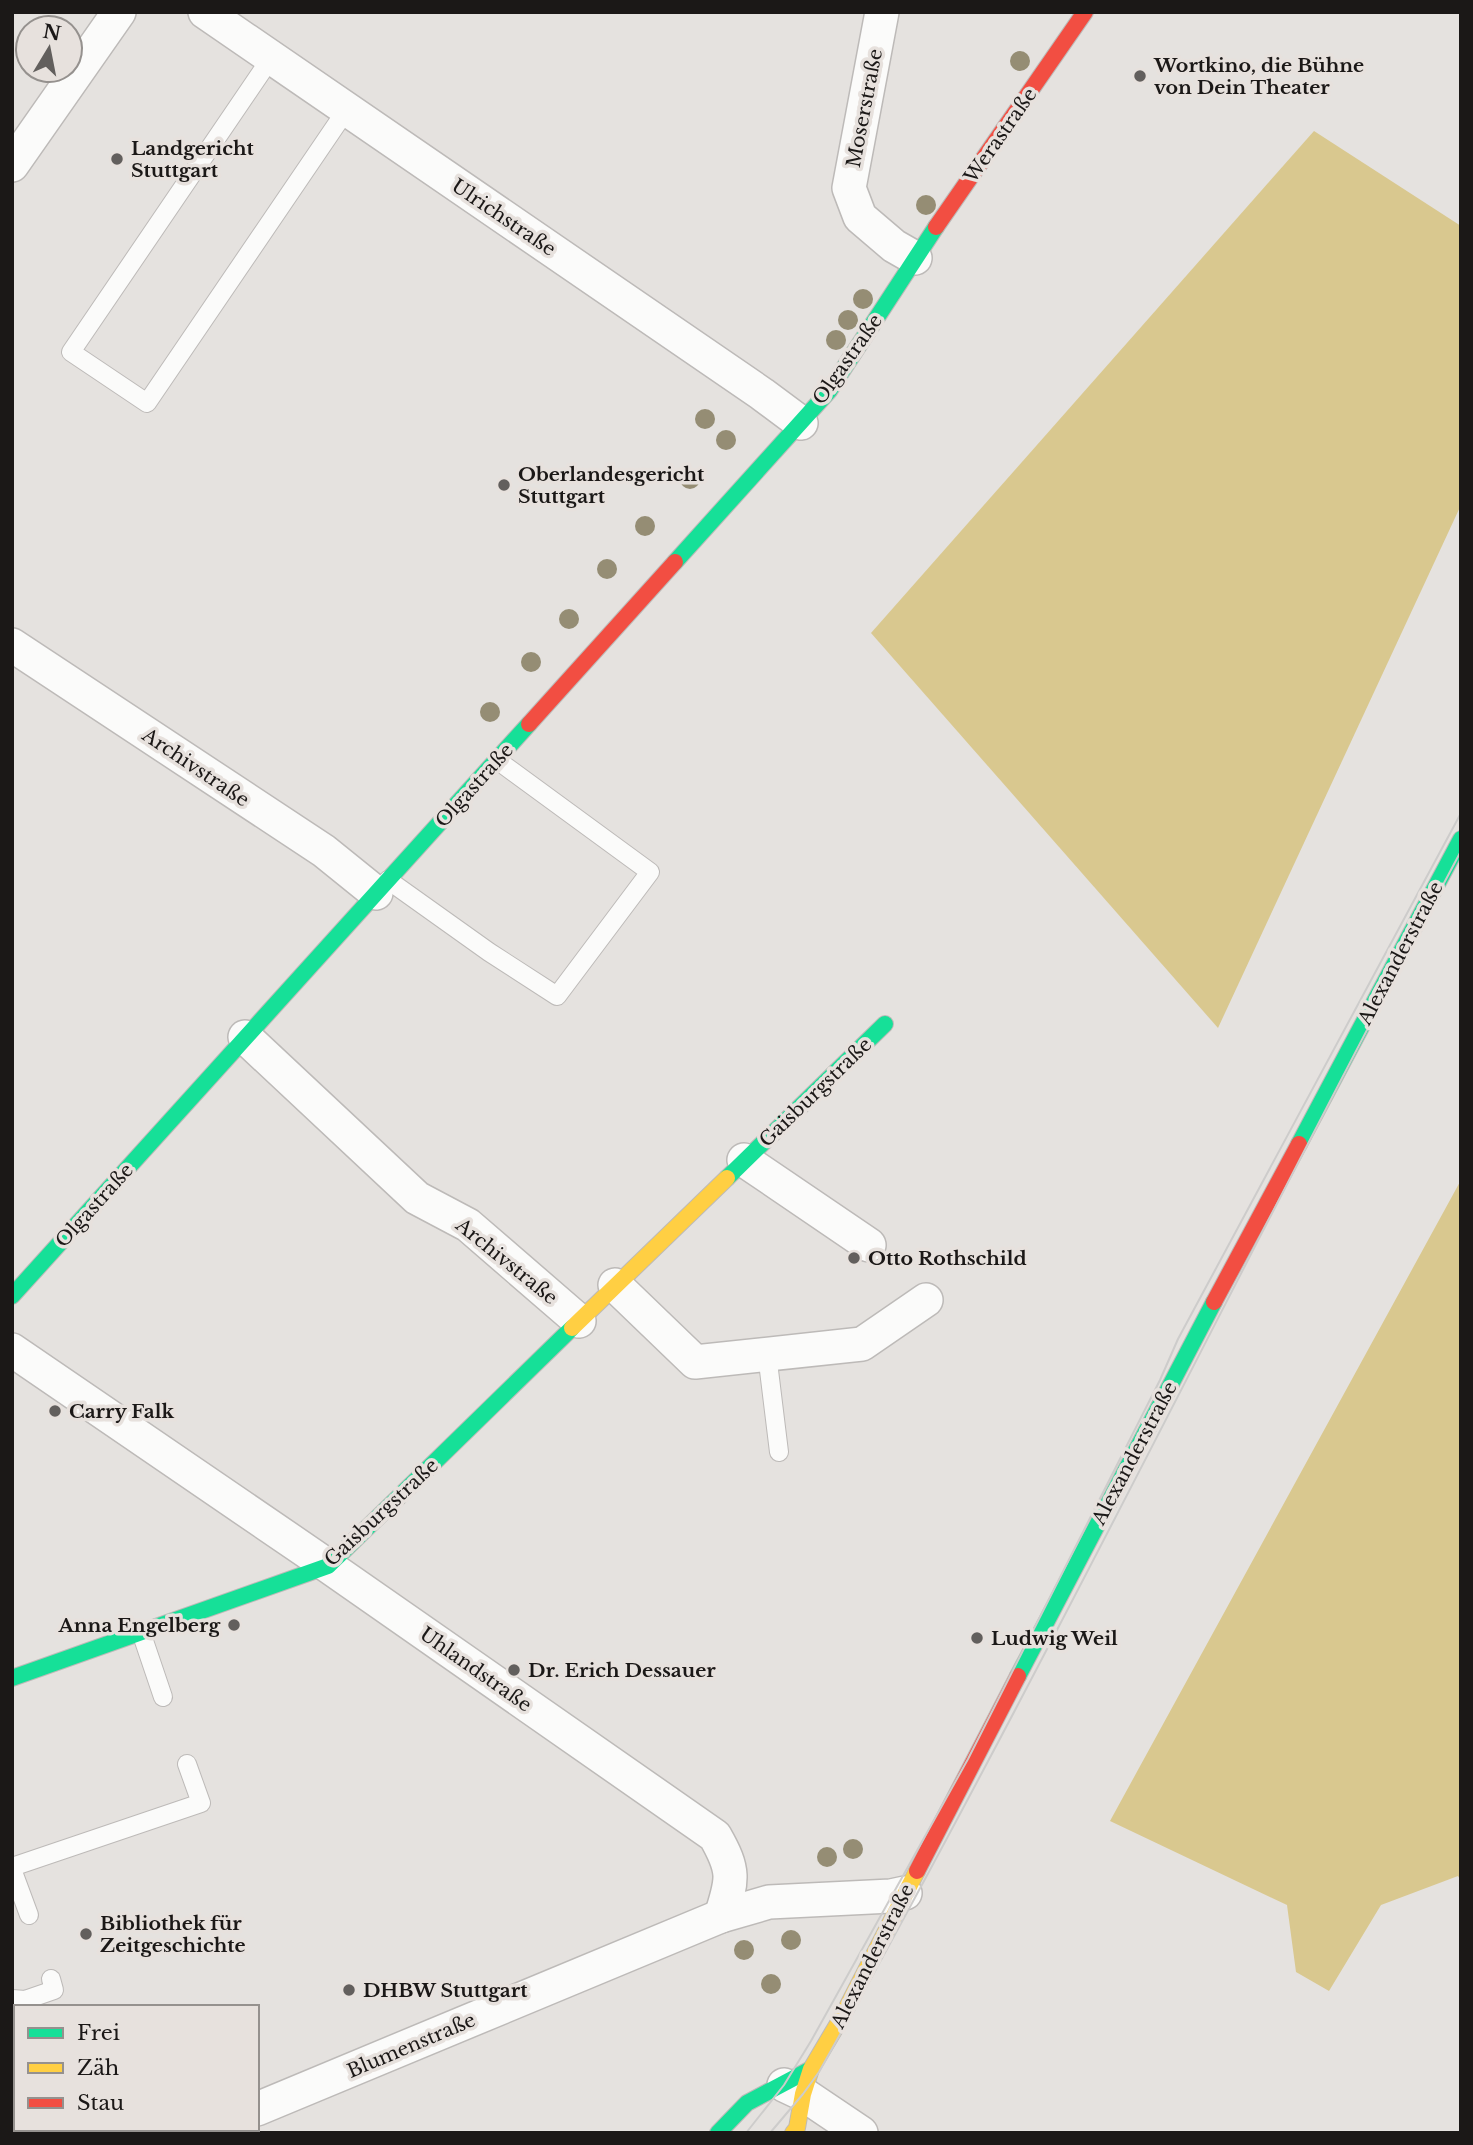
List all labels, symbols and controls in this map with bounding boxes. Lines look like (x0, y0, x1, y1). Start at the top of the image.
north arrow (14, 14, 84, 84)
text: N (41, 20, 63, 46)
street label: Moserstraße (842, 47, 887, 169)
place label: Wortkino, die Bühne von Dein Theater (1153, 54, 1364, 99)
marker: Wortkino, die Bühne von Dein Theater (1132, 68, 1148, 84)
street label: Werastraße (959, 83, 1042, 188)
place label: Landgericht Stuttgart (131, 137, 254, 182)
marker: Landgericht Stuttgart (109, 151, 125, 167)
street label: Ulrichstraße (447, 174, 560, 261)
street label: Olgastraße (808, 310, 887, 409)
place label: Oberlandesgericht Stuttgart (518, 463, 705, 508)
marker: Oberlandesgericht Stuttgart (496, 477, 512, 493)
street label: Archivstraße (137, 723, 253, 812)
street label: Olgastraße (431, 739, 518, 832)
street label: Alexanderstraße (1353, 878, 1448, 1030)
street label: Gaisburgstraße (754, 1033, 876, 1152)
street label: Olgastraße (51, 1159, 138, 1252)
street label: Archivstraße (451, 1213, 562, 1309)
place label: Otto Rothschild (868, 1247, 1027, 1270)
marker: Otto Rothschild (846, 1250, 862, 1266)
street label: Alexanderstraße (1087, 1378, 1182, 1530)
place label: Carry Falk (69, 1400, 174, 1423)
marker: Carry Falk (47, 1403, 63, 1419)
street label: Gaisburgstraße (320, 1454, 443, 1571)
place label: Anna Engelberg (57, 1614, 221, 1637)
marker: Anna Engelberg (226, 1617, 242, 1633)
street label: Uhlandstraße (415, 1622, 536, 1716)
place label: Ludwig Weil (991, 1627, 1118, 1650)
marker: Ludwig Weil (969, 1630, 985, 1646)
place label: Dr. Erich Dessauer (528, 1659, 716, 1682)
marker: Dr. Erich Dessauer (506, 1662, 522, 1678)
street label: Alexanderstraße (826, 1880, 919, 2033)
place label: Bibliothek für Zeitgeschichte (100, 1912, 246, 1957)
marker: Bibliothek für Zeitgeschichte (78, 1926, 94, 1942)
place label: DHBW Stuttgart (363, 1979, 528, 2002)
marker: DHBW Stuttgart (341, 1982, 357, 1998)
legend (14, 2005, 259, 2131)
street label: Blumenstraße (344, 2008, 479, 2083)
text: Frei (77, 2020, 120, 2046)
text: Zäh (77, 2055, 119, 2081)
text: Stau (77, 2090, 124, 2116)

